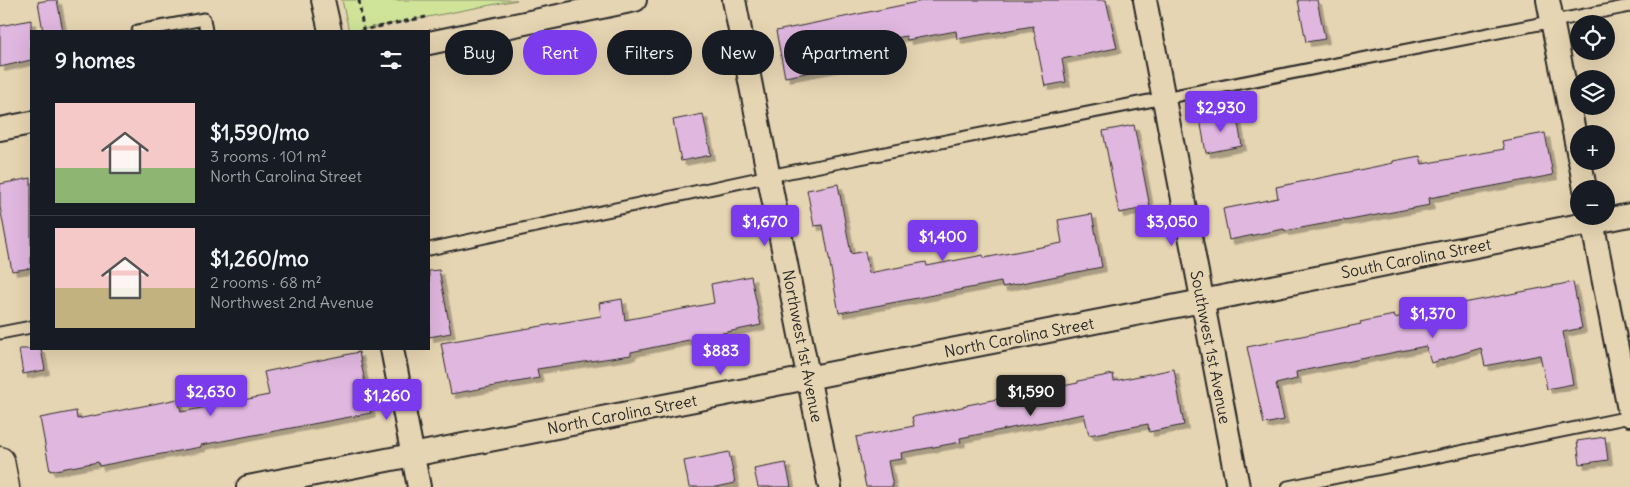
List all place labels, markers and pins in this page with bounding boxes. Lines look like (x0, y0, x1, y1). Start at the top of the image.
pin: $2,930 (1180, 90, 1262, 133)
pin: $1,670 (724, 204, 806, 247)
pin: $3,050 (1131, 204, 1213, 247)
pin: $1,400 (902, 220, 984, 262)
pin: $1,370 (1392, 296, 1474, 339)
pin: $883 (691, 334, 751, 376)
pin: $2,630 (170, 374, 252, 417)
pin: $1,590 (990, 374, 1072, 417)
pin: $1,260 (346, 378, 428, 421)

